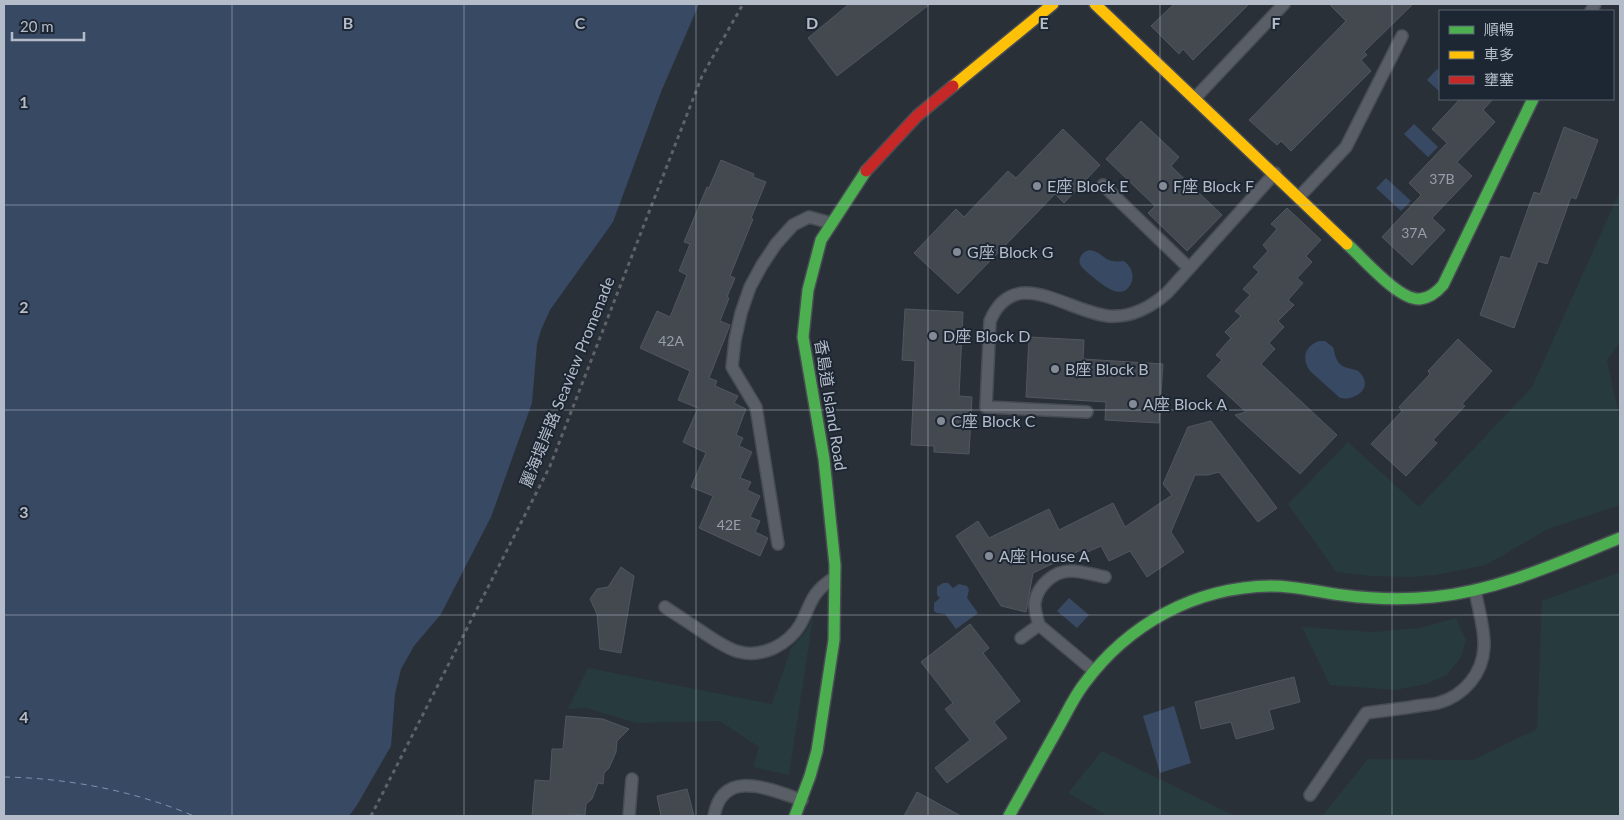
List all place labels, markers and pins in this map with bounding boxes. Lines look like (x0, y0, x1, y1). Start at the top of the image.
place label: E座 Block E (1047, 176, 1128, 195)
place label: F座 Block F (1173, 176, 1254, 195)
marker: E座 Block E (1031, 180, 1043, 192)
marker: F座 Block F (1157, 180, 1169, 192)
place label: G座 Block G (967, 242, 1053, 261)
marker: G座 Block G (951, 246, 963, 258)
place label: D座 Block D (943, 326, 1030, 345)
marker: D座 Block D (927, 330, 939, 342)
place label: B座 Block B (1065, 359, 1149, 378)
marker: B座 Block B (1049, 363, 1061, 375)
place label: A座 Block A (1143, 394, 1227, 413)
marker: A座 Block A (1127, 398, 1139, 410)
place label: C座 Block C (951, 411, 1036, 430)
marker: C座 Block C (935, 415, 947, 427)
place label: A座 House A (999, 546, 1090, 565)
marker: A座 House A (983, 550, 995, 562)

